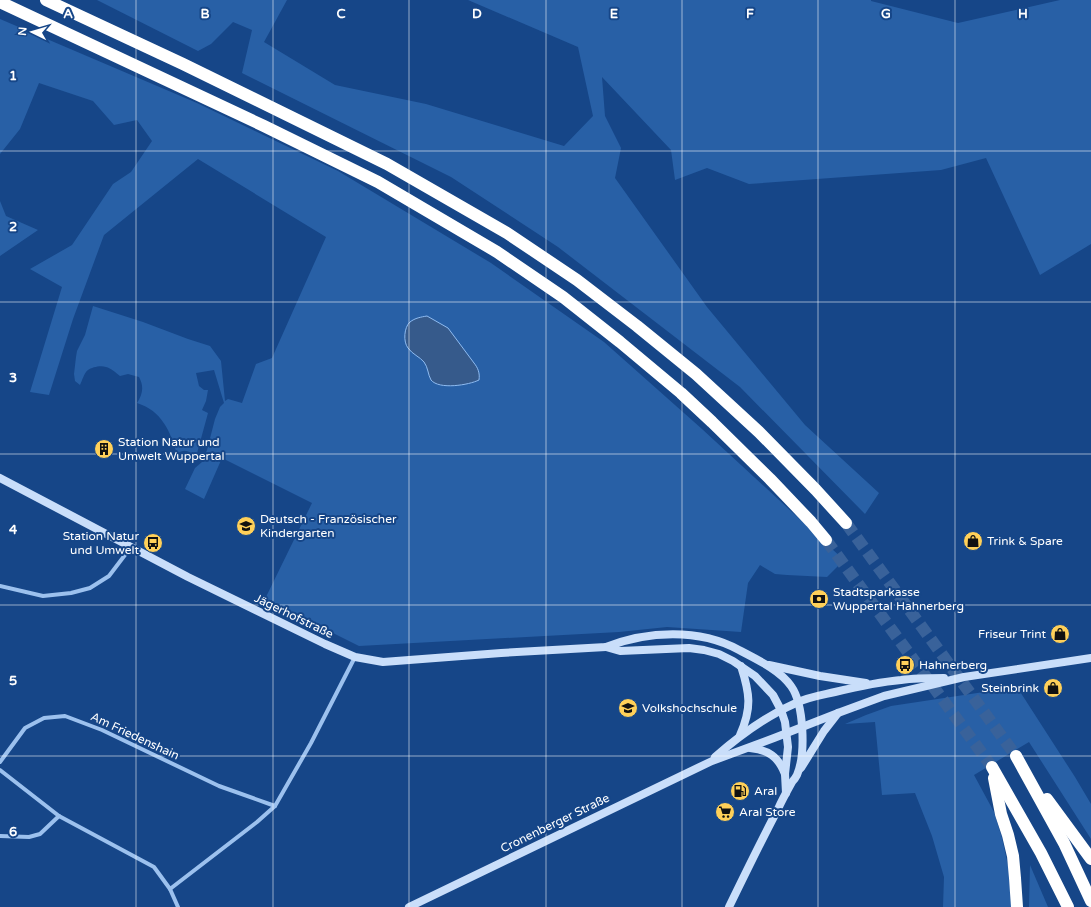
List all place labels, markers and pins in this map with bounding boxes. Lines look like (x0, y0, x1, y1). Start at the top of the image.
place label: Station Natur und Umwelt Wuppertal (118, 435, 225, 463)
building icon: Station Natur und Umwelt Wuppertal (93, 438, 115, 460)
place label: Deutsch - Französischer Kindergarten (260, 512, 397, 540)
school or university icon: Deutsch - Französischer Kindergarten (235, 515, 257, 537)
place label: Station Natur und Umwelt (63, 529, 139, 557)
shop icon: Trink & Spare (962, 530, 984, 552)
bus stop icon: Station Natur und Umwelt (142, 532, 164, 554)
place label: Trink & Spare (987, 534, 1063, 548)
place label: Stadtsparkasse Wuppertal Hahnerberg (833, 585, 964, 613)
bank icon: Stadtsparkasse Wuppertal Hahnerberg (808, 588, 830, 610)
shop icon: Friseur Trint (1049, 623, 1071, 645)
place label: Friseur Trint (978, 627, 1046, 641)
bus stop icon: Hahnerberg (894, 654, 916, 676)
place label: Hahnerberg (919, 658, 987, 672)
shop icon: Steinbrink (1042, 677, 1064, 699)
place label: Steinbrink (981, 681, 1039, 695)
school or university icon: Volkshochschule (617, 697, 639, 719)
place label: Volkshochschule (642, 701, 737, 715)
fuel station icon: Aral (729, 780, 751, 802)
place label: Aral (754, 784, 777, 798)
supermarket icon: Aral Store (714, 801, 736, 823)
place label: Aral Store (739, 805, 796, 819)

